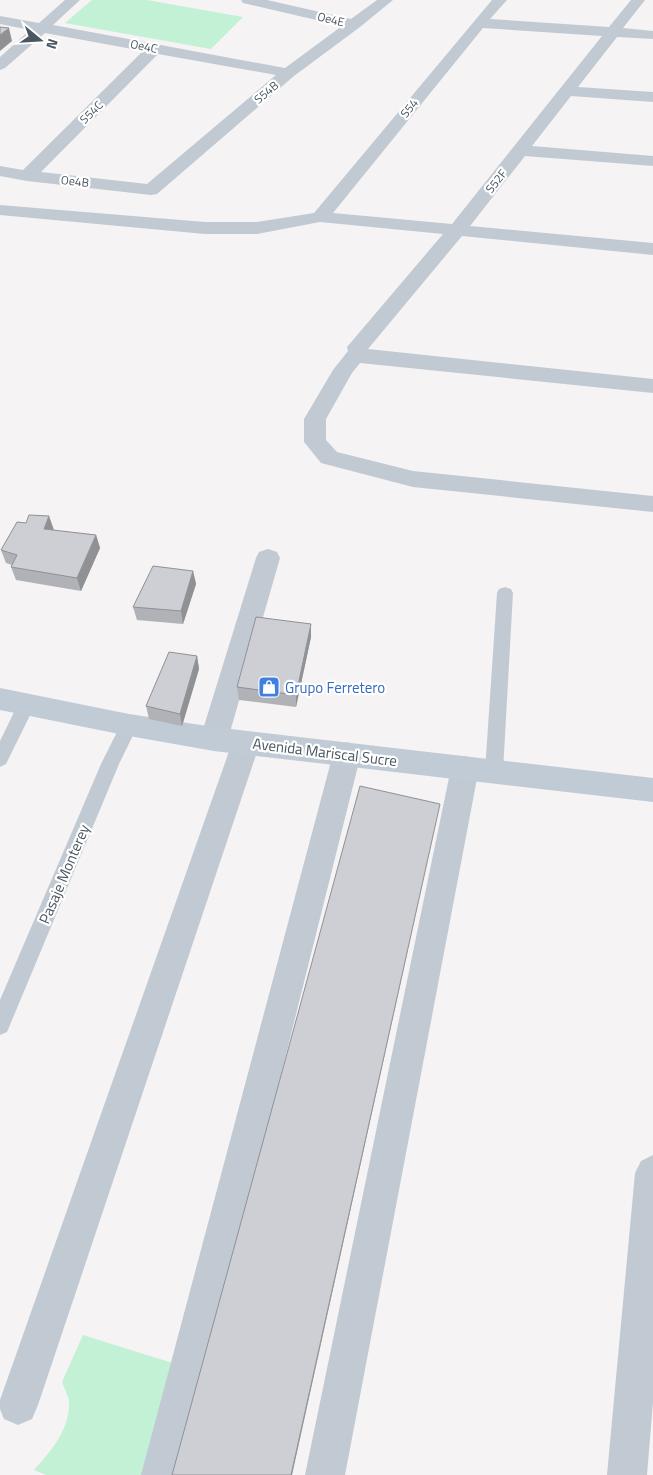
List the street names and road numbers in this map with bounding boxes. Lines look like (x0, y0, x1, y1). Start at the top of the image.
street label: Oe4E (316, 7, 347, 31)
street label: Oe4C (129, 34, 160, 58)
street label: S54B (249, 76, 283, 108)
street label: S54 (395, 94, 423, 122)
street label: S54C (75, 96, 107, 128)
street label: S52F (480, 165, 512, 197)
street label: Oe4B (60, 170, 90, 192)
street label: Avenida Mariscal Sucre (252, 732, 398, 772)
street label: Pasaje Monterey (33, 821, 95, 927)

